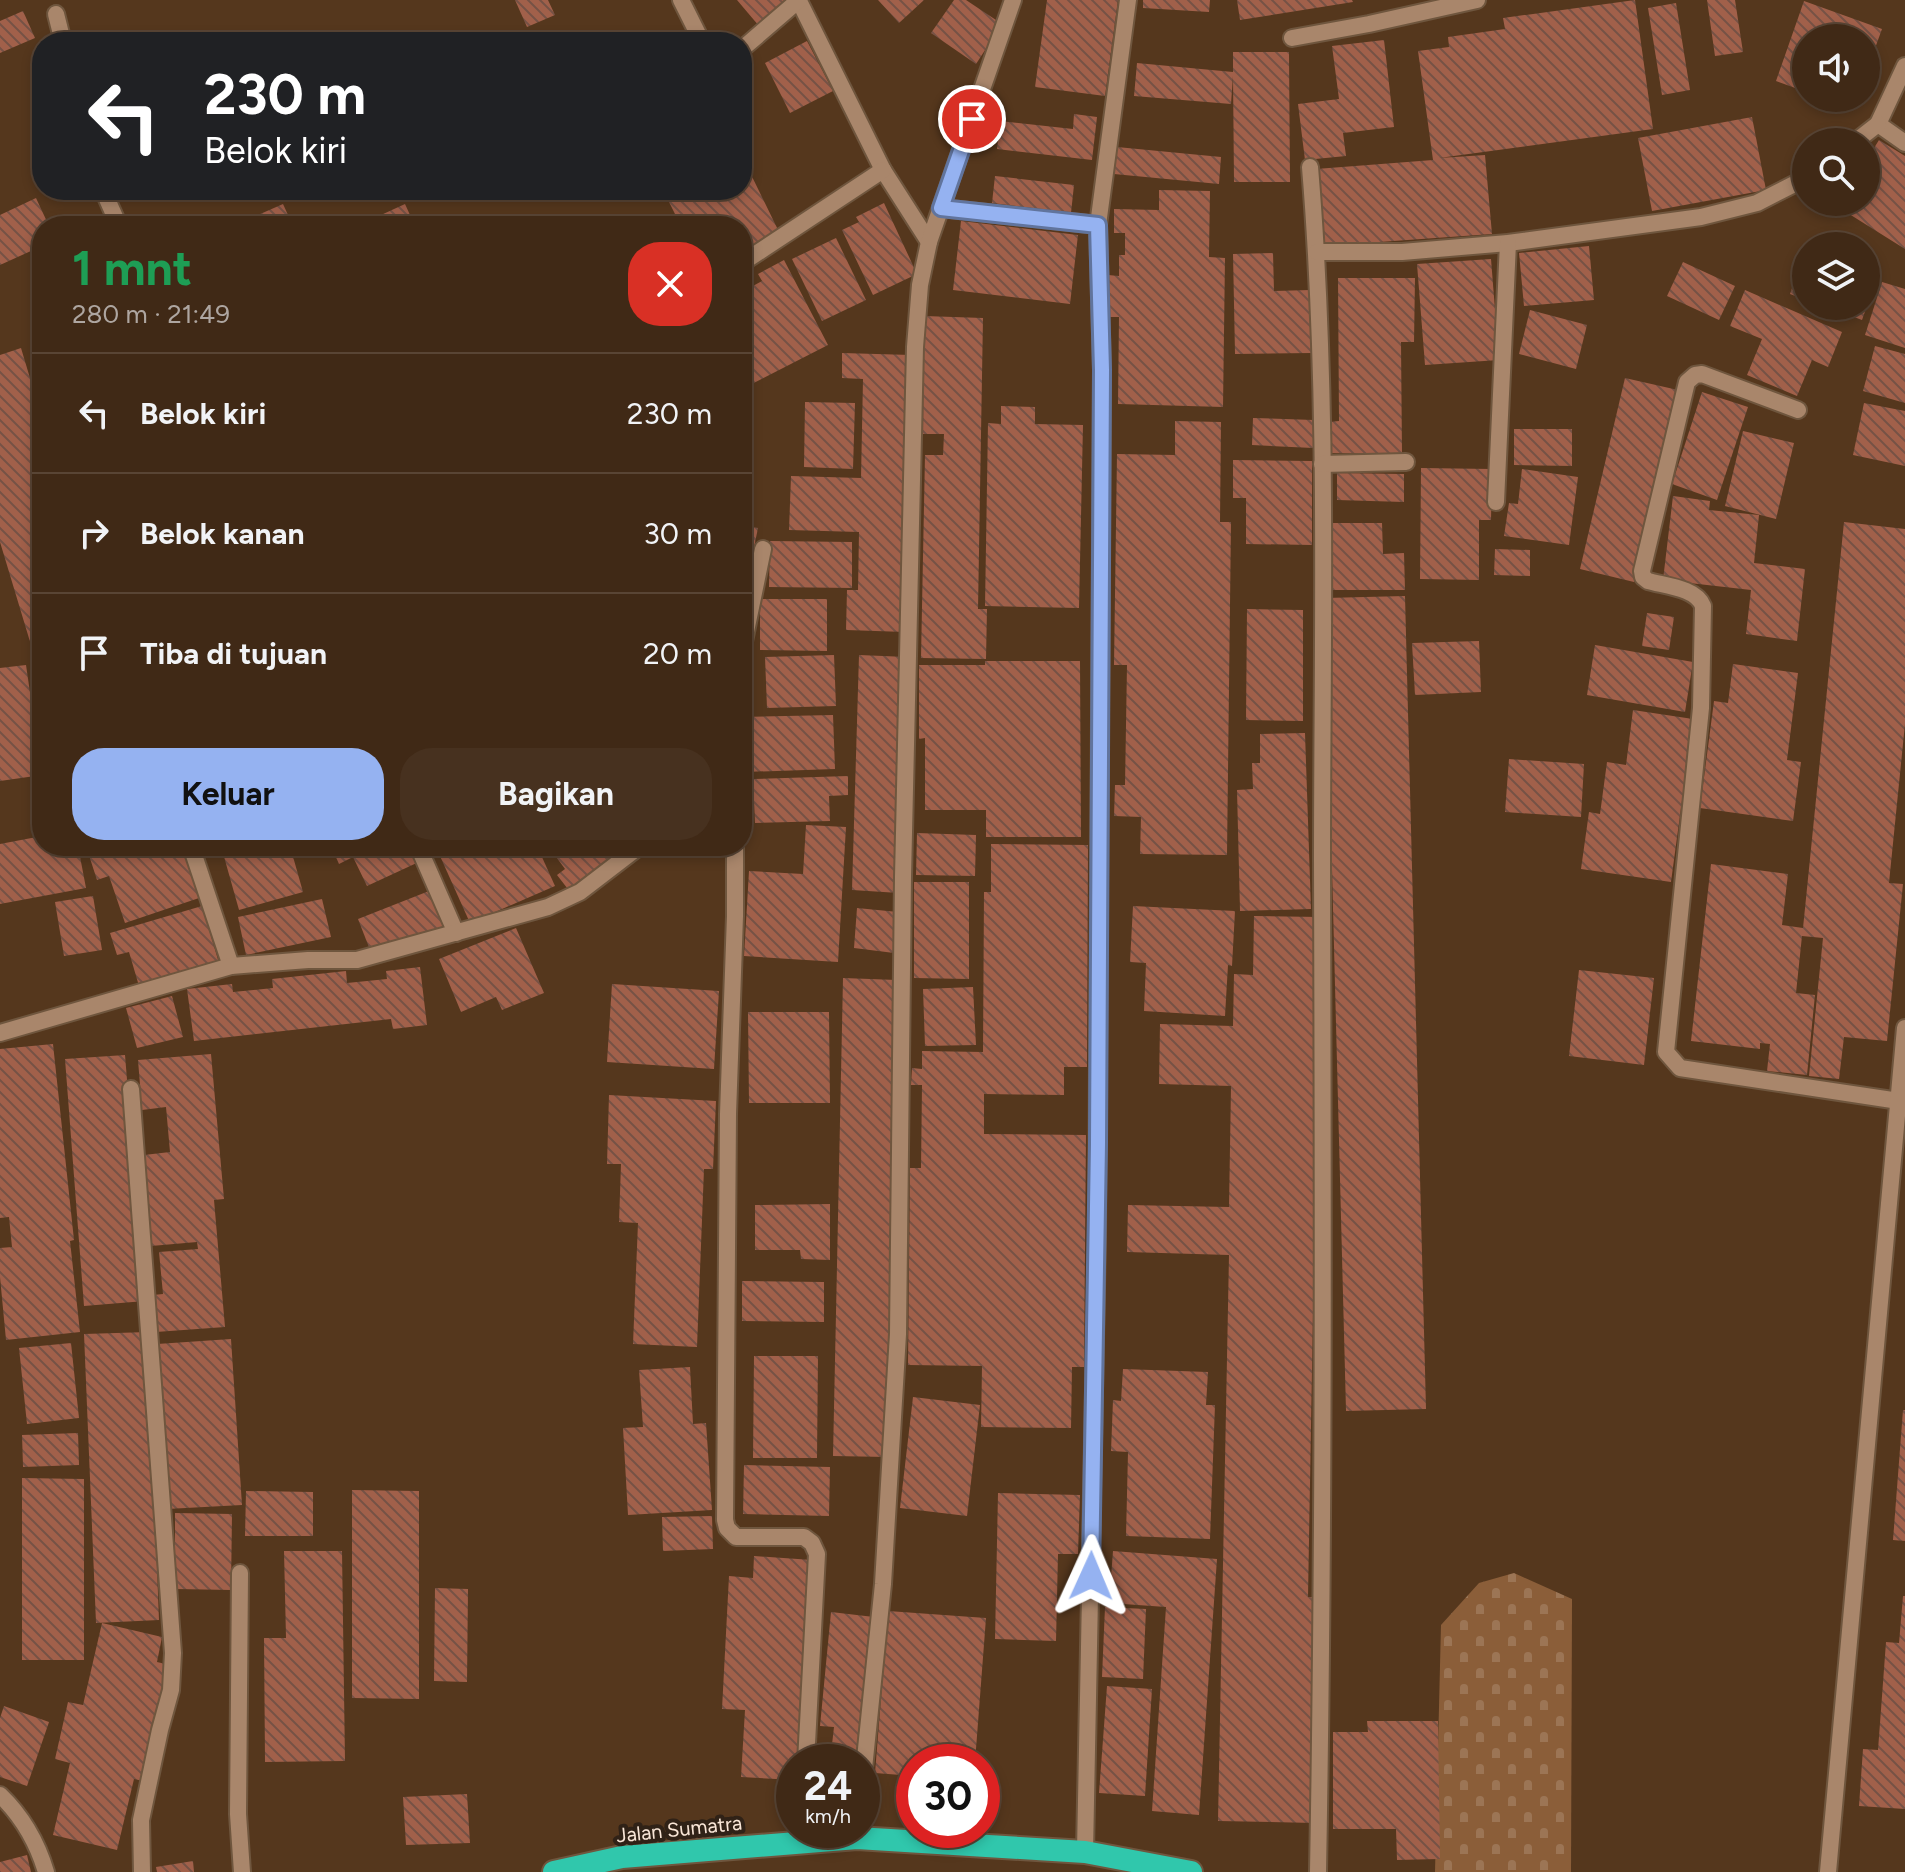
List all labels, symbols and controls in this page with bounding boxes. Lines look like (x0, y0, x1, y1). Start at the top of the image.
map controls (1792, 24, 1880, 320)
button: sound (1792, 24, 1880, 112)
text: 230 m (204, 61, 366, 128)
icon: left (72, 64, 176, 168)
pin (938, 85, 1006, 153)
icon: arrive (950, 97, 994, 141)
button: search (1792, 128, 1880, 216)
text: Belok kiri (204, 129, 347, 172)
button: layers (1792, 232, 1880, 320)
text: 1 mnt (72, 239, 192, 297)
button: close (628, 242, 712, 326)
text: 280 m · 21:49 (72, 298, 230, 330)
icon: left (72, 391, 116, 435)
text: Belok kiri (140, 395, 266, 432)
text: 230 m (627, 395, 712, 432)
icon: right (72, 511, 116, 555)
text: Belok kanan (140, 515, 305, 552)
text: 30 m (644, 515, 712, 552)
icon: arrive (72, 631, 116, 675)
text: Tiba di tujuan (140, 635, 327, 672)
text: 20 m (643, 635, 712, 672)
button: Keluar (72, 748, 384, 840)
button: Bagikan (400, 748, 712, 840)
position arrow (1049, 1534, 1133, 1618)
speed limit sign: 30 (896, 1744, 1000, 1848)
text: 24 (804, 1762, 852, 1810)
text: km/h (805, 1804, 851, 1828)
street label: Jalan Sumatra (615, 1810, 743, 1848)

